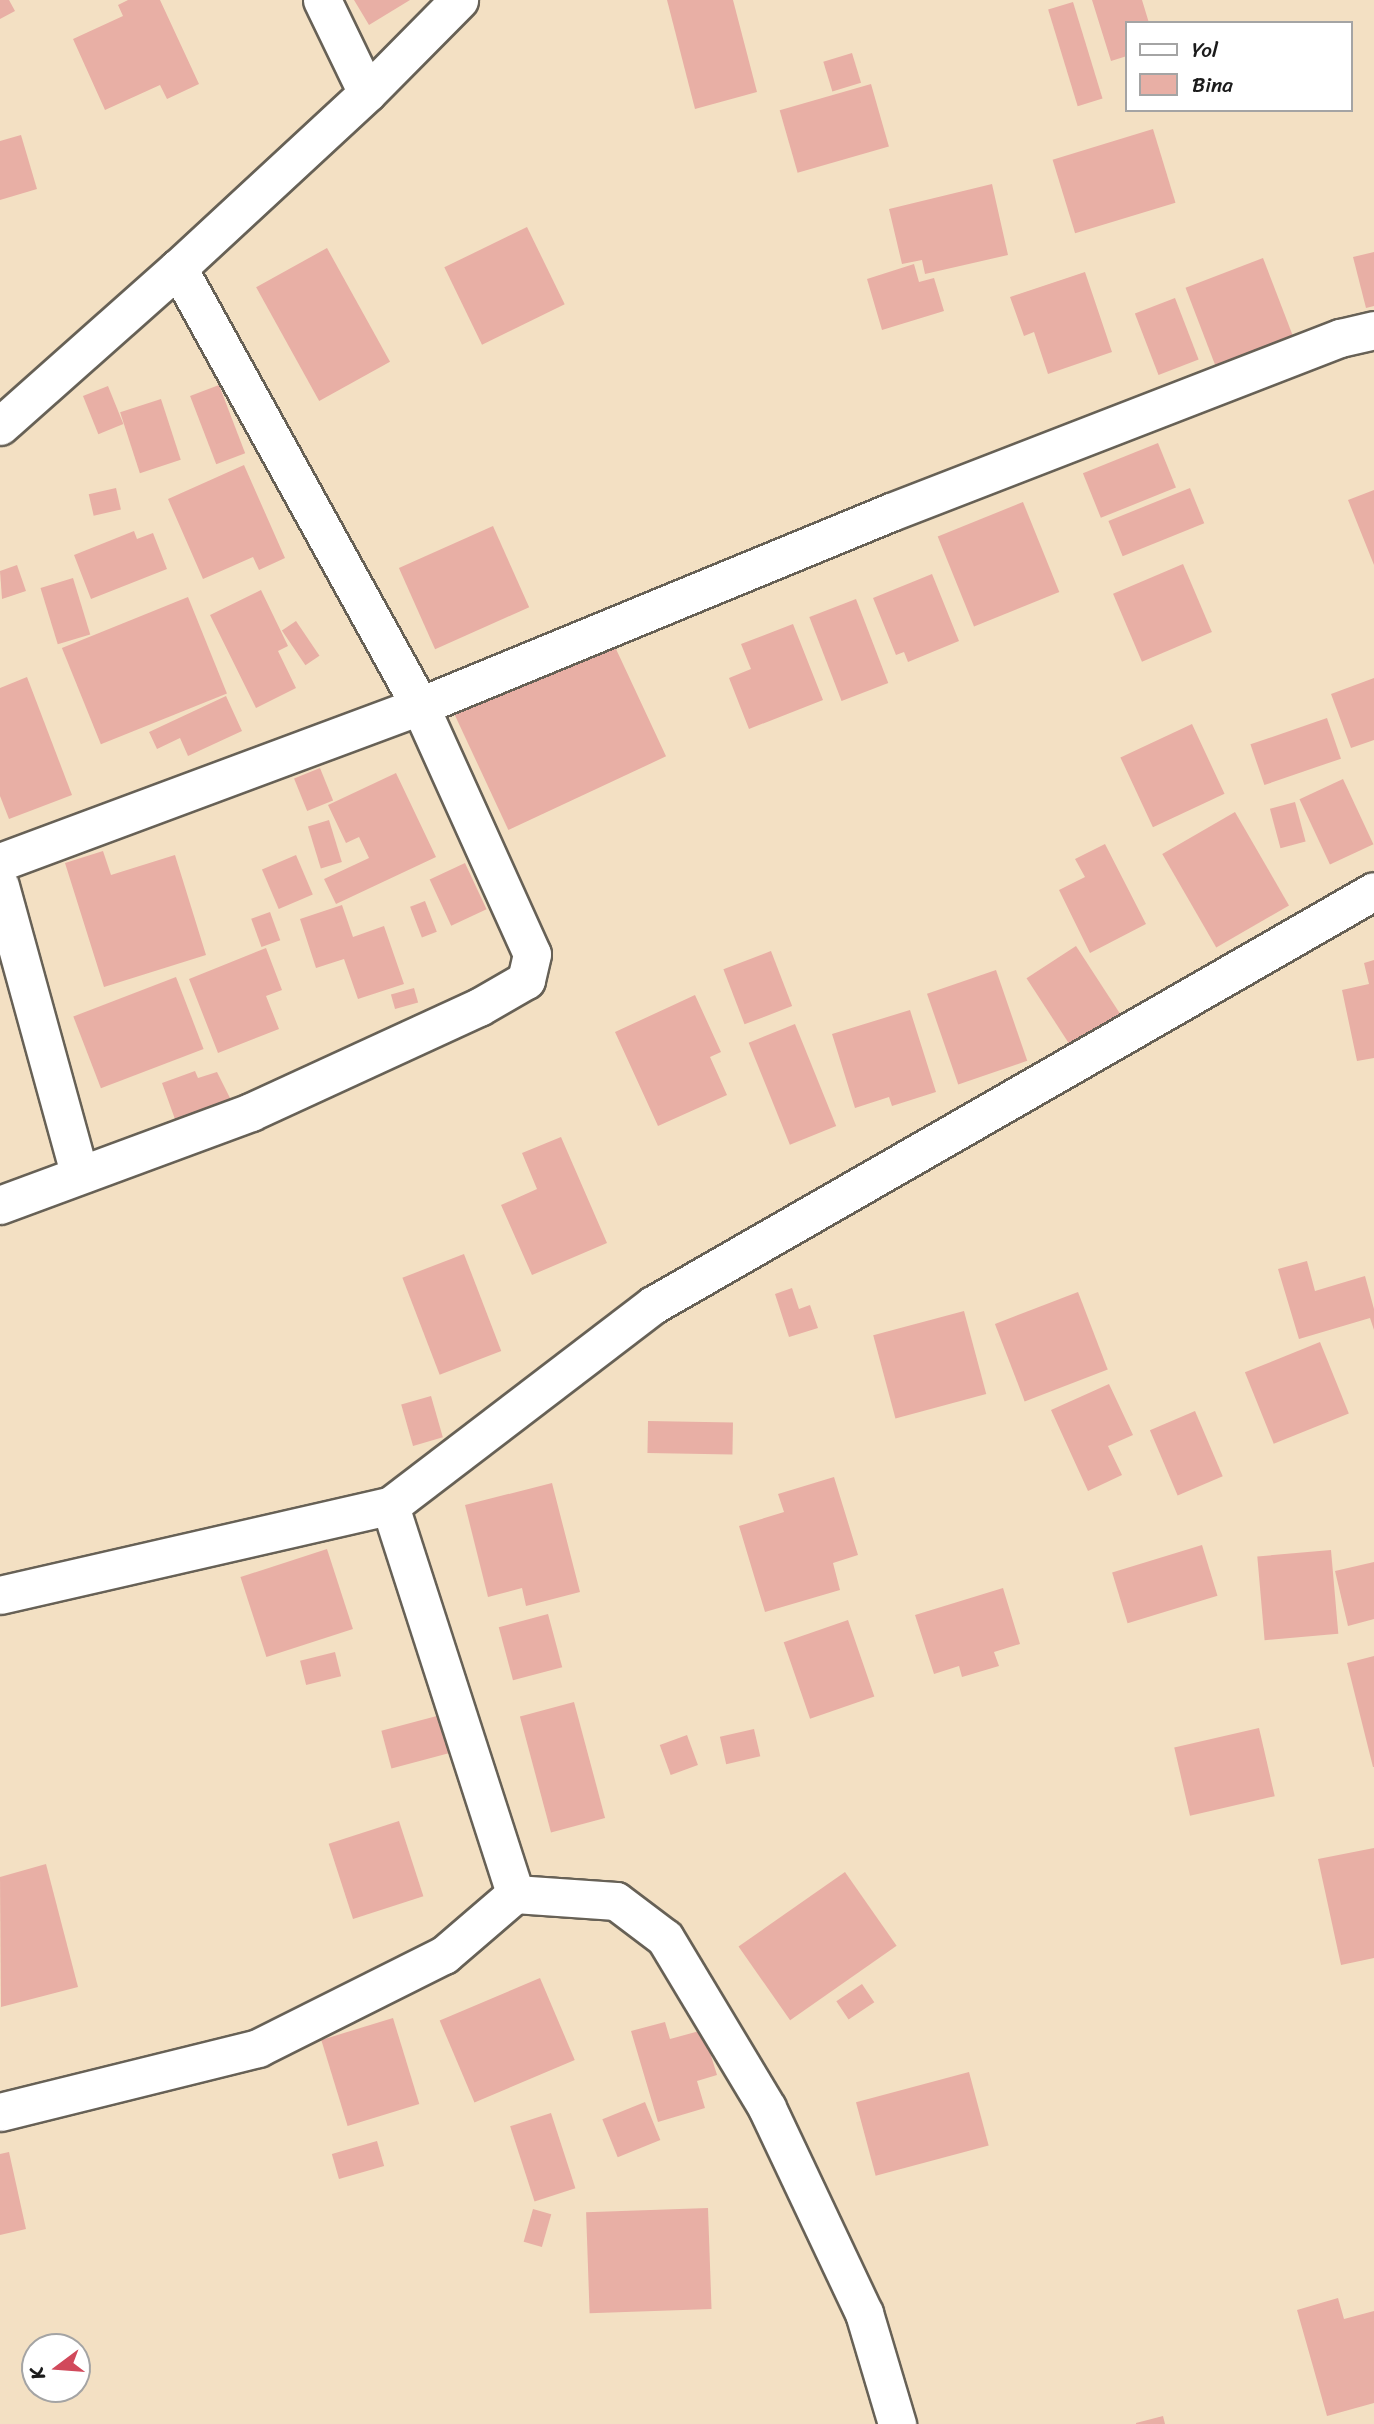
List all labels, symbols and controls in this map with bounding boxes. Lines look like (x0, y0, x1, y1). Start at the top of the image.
legend (1126, 21, 1353, 112)
text: Yol (1192, 31, 1218, 69)
text: Bina (1192, 66, 1233, 104)
north arrow (21, 2333, 91, 2403)
text: K (20, 2363, 55, 2383)

